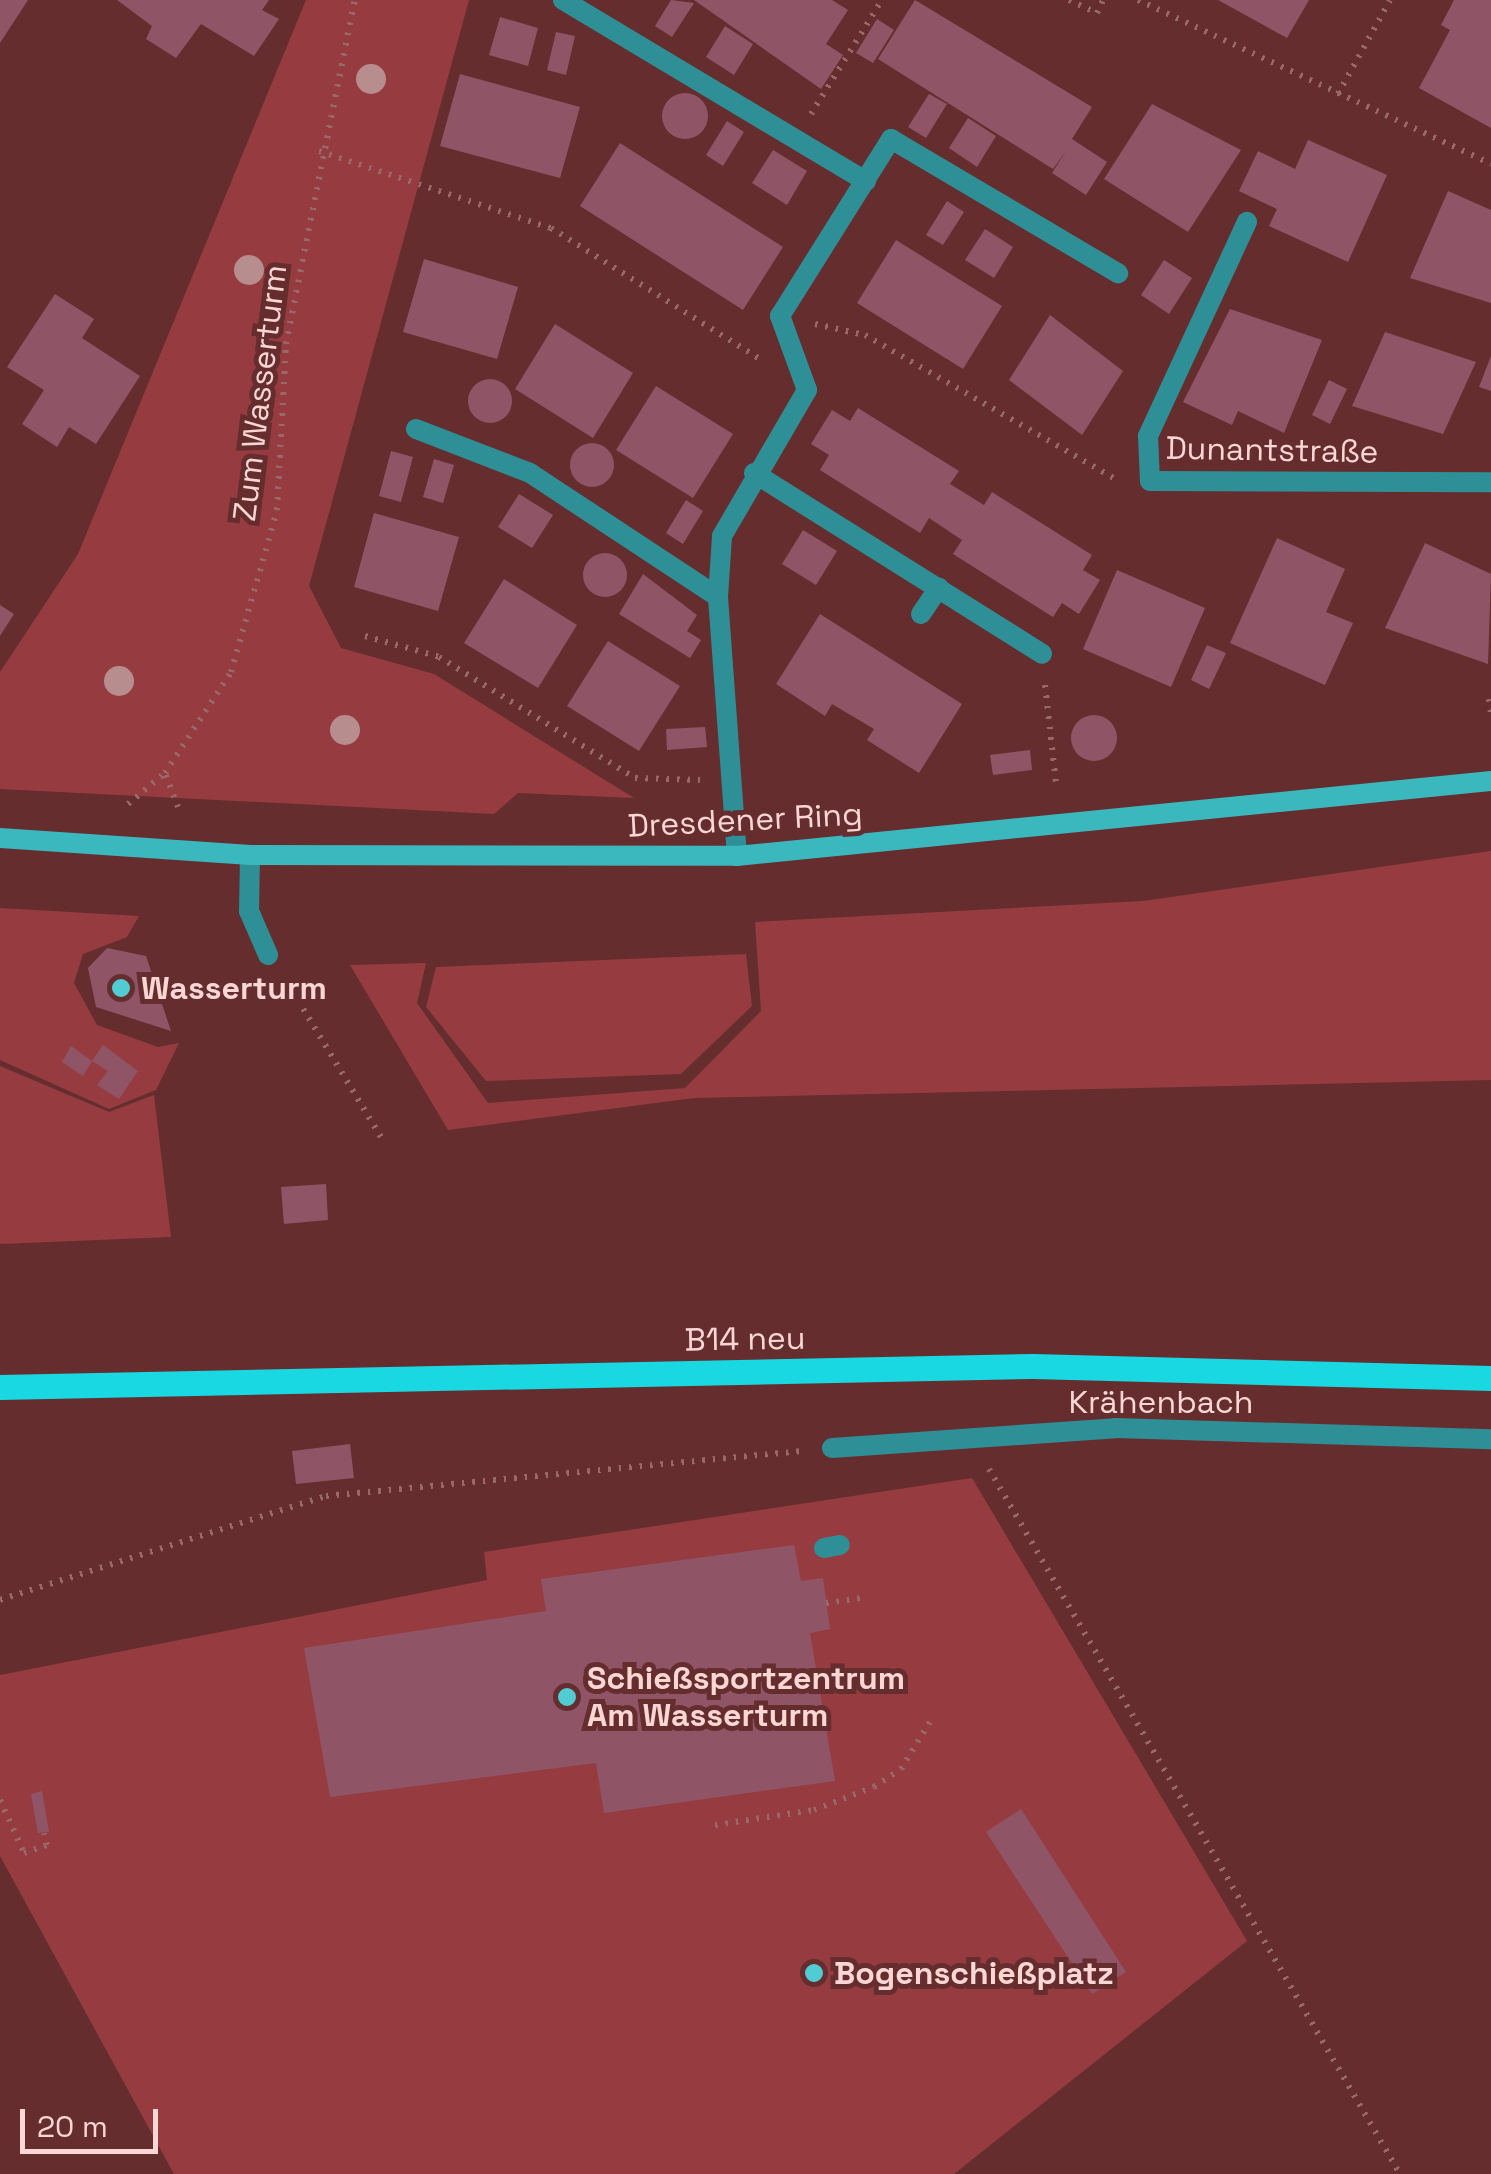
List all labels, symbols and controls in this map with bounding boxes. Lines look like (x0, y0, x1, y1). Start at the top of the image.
street label: Zum Wasserturm (225, 263, 295, 523)
street label: Dunantstraße (1165, 429, 1379, 471)
street label: Dresdener Ring (627, 795, 863, 845)
place label: Wasserturm (141, 969, 327, 1007)
marker: Wasserturm (110, 977, 132, 999)
street label: B14 neu (684, 1319, 806, 1359)
street label: Krähenbach (1069, 1383, 1253, 1421)
place label: Schießsportzentrum Am Wasserturm (587, 1660, 905, 1735)
marker: Schießsportzentrum Am Wasserturm (556, 1686, 578, 1708)
place label: Bogenschießplatz (834, 1954, 1114, 1992)
marker: Bogenschießplatz (803, 1962, 825, 1984)
scale bar (25, 2089, 162, 2151)
text: 20 m (37, 2107, 108, 2146)

